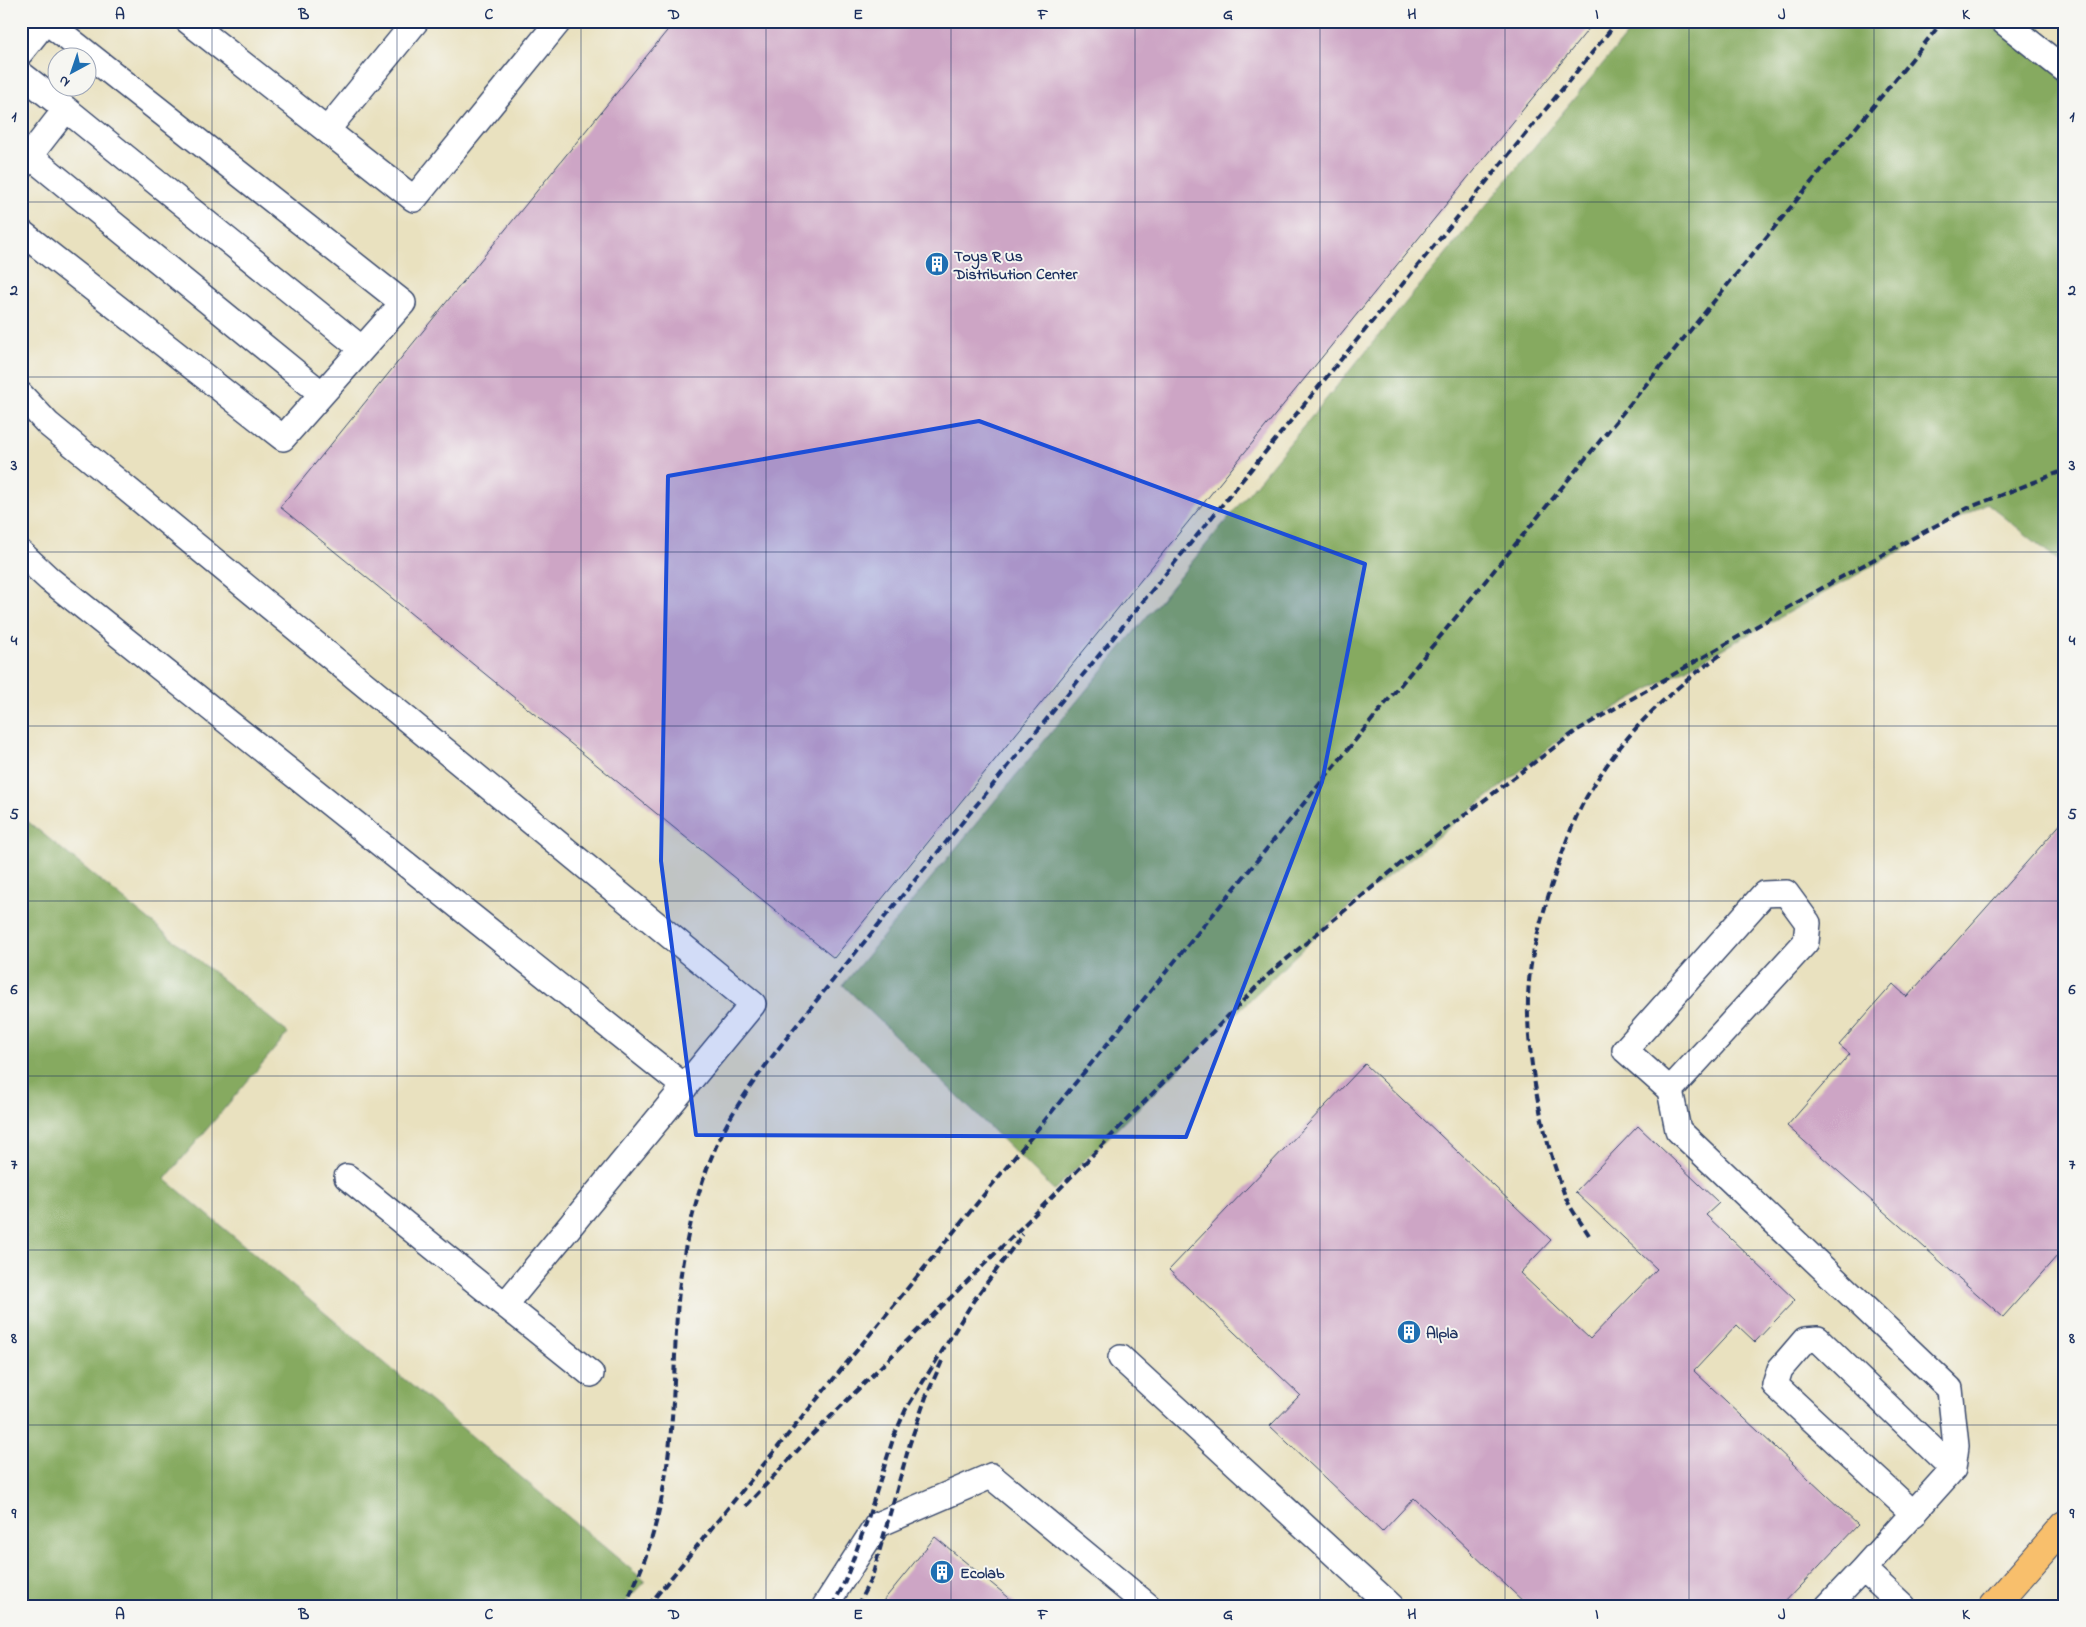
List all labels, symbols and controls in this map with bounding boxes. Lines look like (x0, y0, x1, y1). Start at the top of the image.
text: A (115, 3, 125, 27)
text: B (298, 3, 310, 27)
text: C (485, 3, 494, 27)
text: D (667, 3, 680, 27)
text: E (853, 3, 863, 27)
text: F (1037, 3, 1049, 27)
text: G (1223, 3, 1233, 27)
text: H (1407, 3, 1417, 27)
text: I (1595, 3, 1599, 27)
text: J (1778, 3, 1786, 27)
text: K (1962, 3, 1971, 27)
north arrow (48, 48, 98, 98)
text: N (54, 70, 75, 92)
text: 1 (11, 105, 17, 129)
text: 1 (2069, 105, 2075, 129)
place label: Toys R Us Distribution Center (953, 245, 1078, 287)
building icon: Toys R Us Distribution Center (924, 251, 950, 277)
text: 2 (9, 279, 18, 303)
text: 2 (2067, 279, 2076, 303)
text: 3 (10, 454, 18, 478)
text: 3 (2068, 454, 2076, 478)
text: 4 (10, 629, 18, 653)
text: 4 (2068, 629, 2076, 653)
text: 5 (9, 803, 19, 827)
text: 5 (2067, 803, 2077, 827)
text: 6 (9, 978, 18, 1002)
text: 6 (2067, 978, 2076, 1002)
text: 7 (11, 1153, 18, 1177)
text: 7 (2069, 1153, 2076, 1177)
building icon: Alpla (1396, 1319, 1422, 1345)
place label: Alpla (1426, 1322, 1458, 1346)
text: 8 (10, 1327, 17, 1351)
text: 8 (2068, 1327, 2075, 1351)
text: 9 (11, 1502, 17, 1526)
text: 9 (2069, 1502, 2075, 1526)
building icon: Ecolab (929, 1559, 955, 1585)
place label: Ecolab (960, 1562, 1005, 1586)
text: A (115, 1603, 125, 1627)
text: B (298, 1603, 310, 1627)
text: C (485, 1603, 494, 1627)
text: D (667, 1603, 680, 1627)
text: E (853, 1603, 863, 1627)
text: F (1037, 1603, 1049, 1627)
text: G (1223, 1603, 1233, 1627)
text: H (1407, 1603, 1417, 1627)
text: I (1595, 1603, 1599, 1627)
text: J (1778, 1603, 1786, 1627)
text: K (1962, 1603, 1971, 1627)

